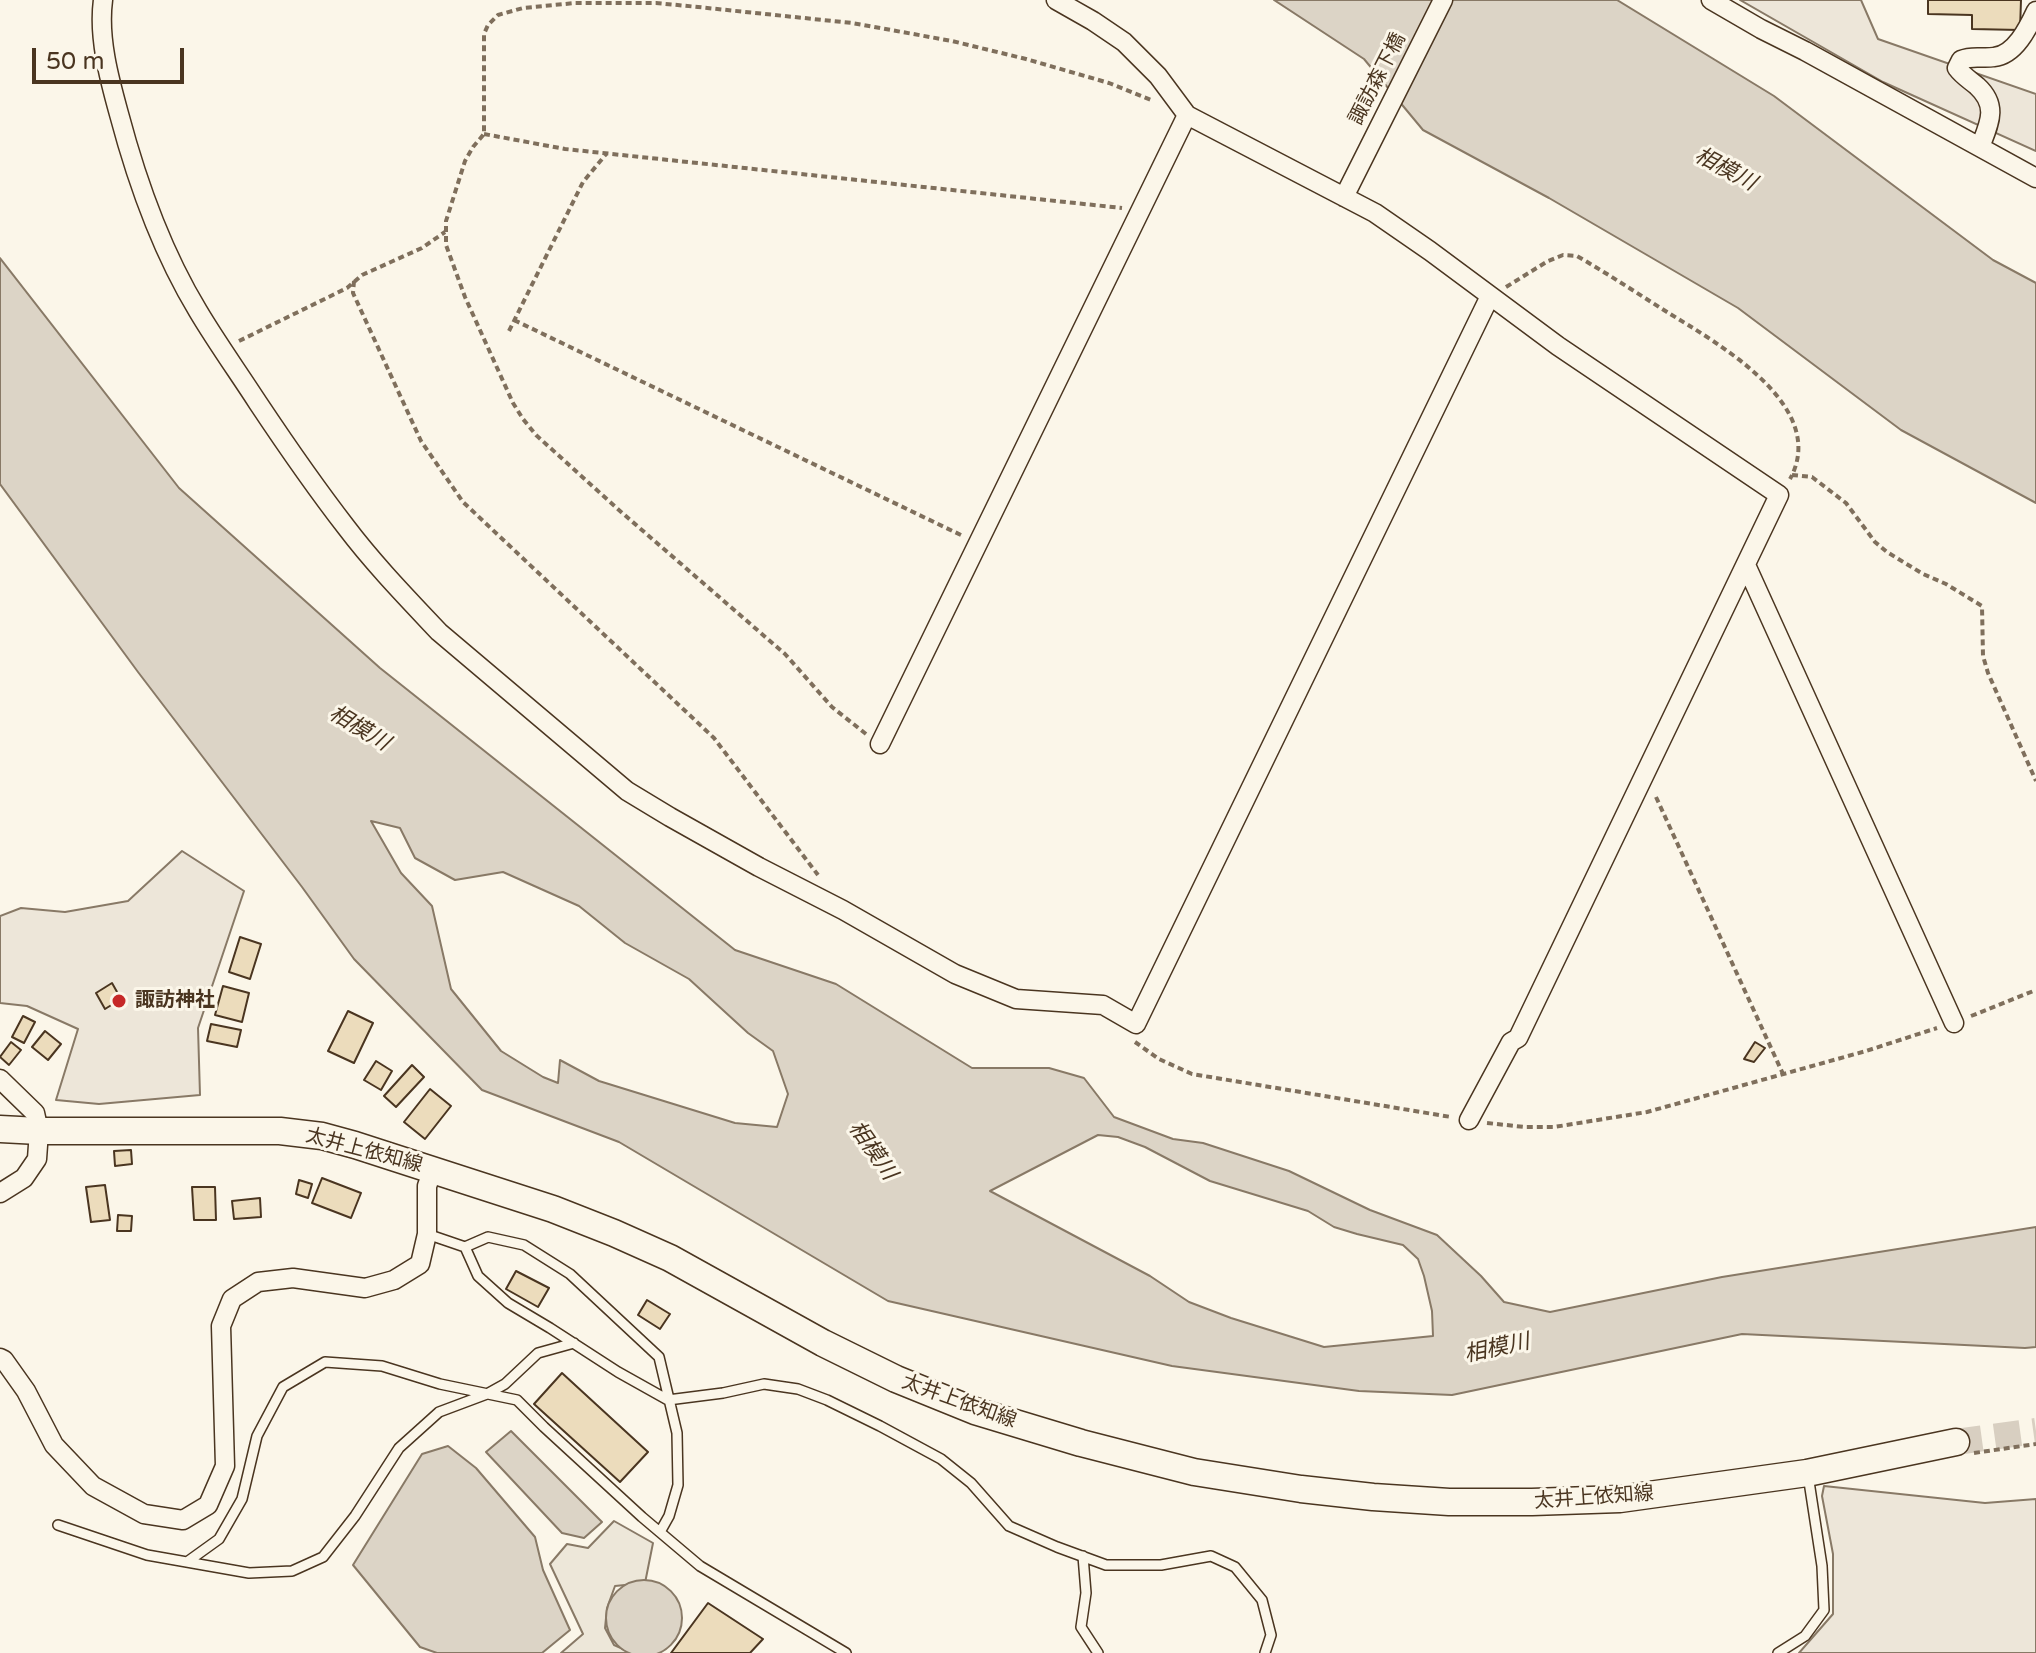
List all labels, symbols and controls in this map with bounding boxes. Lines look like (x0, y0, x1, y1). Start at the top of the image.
street label: 諏訪森下橋 (1345, 29, 1411, 129)
scale bar (36, 32, 188, 82)
text: 50 m (46, 47, 104, 76)
water label: 相模川 (1690, 143, 1760, 197)
water label: 相模川 (324, 701, 394, 757)
place label: 諏訪神社 (135, 989, 215, 1013)
marker: 諏訪神社 (110, 992, 128, 1010)
water label: 相模川 (842, 1116, 902, 1186)
street label: 太井上依知線 (303, 1124, 425, 1178)
water label: 相模川 (1462, 1329, 1532, 1369)
street label: 太井上依知線 (899, 1370, 1019, 1434)
street label: 太井上依知線 (1533, 1482, 1655, 1514)

